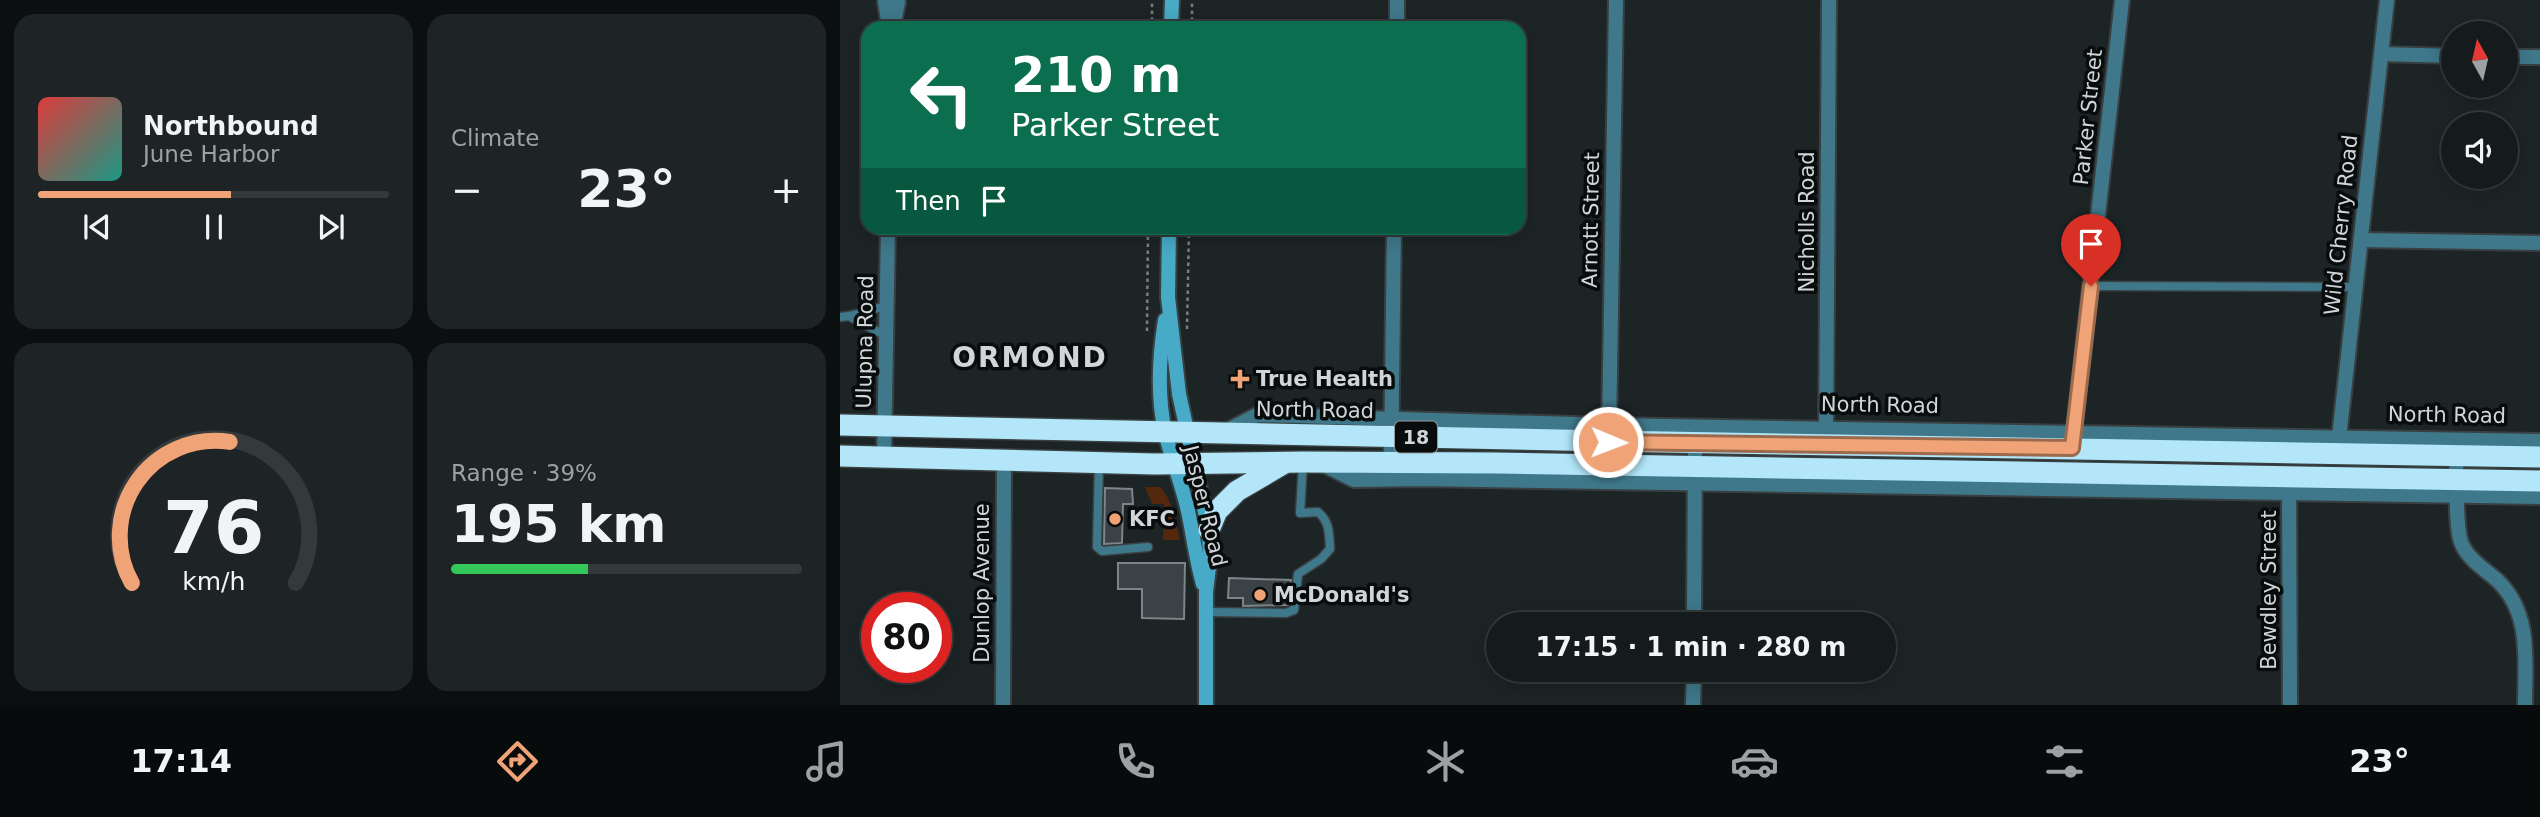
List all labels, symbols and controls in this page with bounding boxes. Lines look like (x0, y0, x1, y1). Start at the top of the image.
north arrow (2441, 21, 2518, 98)
map controls (2441, 21, 2518, 189)
text: 210 m (1011, 47, 1181, 104)
street label: Parker Street (2069, 48, 2107, 186)
icon: left (896, 49, 987, 140)
text: Parker Street (1011, 106, 1219, 144)
text: Northbound (143, 111, 319, 141)
button: sound (2441, 112, 2518, 189)
text: Climate (451, 125, 540, 151)
street label: Wild Cherry Road (2320, 133, 2362, 317)
text: June Harbor (143, 141, 279, 167)
street label: Nicholls Road (1795, 151, 1819, 293)
street label: Arnott Street (1578, 152, 1604, 288)
text: 23° (577, 159, 676, 219)
text: − (451, 168, 483, 212)
text: + (770, 168, 802, 212)
icon: arrive (975, 182, 1013, 220)
text: Then (896, 186, 961, 216)
icon: previous (78, 208, 116, 246)
icon: pause (195, 208, 233, 246)
icon: next (312, 208, 350, 246)
pin (2061, 214, 2121, 286)
icon: arrive (2072, 225, 2110, 263)
street label: Ulupna Road (852, 275, 878, 409)
district label: ORMOND (952, 341, 1108, 374)
place label: True Health (1256, 367, 1393, 391)
marker: True Health (1230, 369, 1250, 389)
street label: North Road (1821, 392, 1939, 418)
street label: North Road (1256, 397, 1374, 423)
street label: North Road (2388, 402, 2506, 428)
position arrow (1571, 405, 1645, 479)
road number: 18 (1395, 422, 1437, 452)
street label: Jasper Road (1178, 441, 1232, 569)
text: Range · 39% (451, 460, 597, 486)
text: 76 (163, 485, 264, 570)
text: 195 km (451, 494, 666, 554)
street label: Dunlop Avenue (970, 503, 994, 663)
place label: KFC (1129, 507, 1175, 531)
street label: Bewdley Street (2257, 510, 2281, 670)
marker: KFC (1107, 511, 1123, 527)
text: km/h (182, 567, 245, 596)
place label: McDonald's (1274, 583, 1410, 607)
marker: McDonald's (1252, 587, 1268, 603)
speed limit sign: 80 (861, 592, 952, 683)
text: 17:15 · 1 min · 280 m (1536, 632, 1846, 662)
icon: directions (493, 737, 542, 786)
icon: music (802, 737, 851, 786)
icon: phone (1111, 737, 1160, 786)
icon: climate (1421, 737, 1470, 786)
icon: car (1730, 737, 1779, 786)
icon: filters (2040, 737, 2089, 786)
text: 17:14 (130, 742, 232, 780)
text: 23° (2349, 742, 2410, 780)

